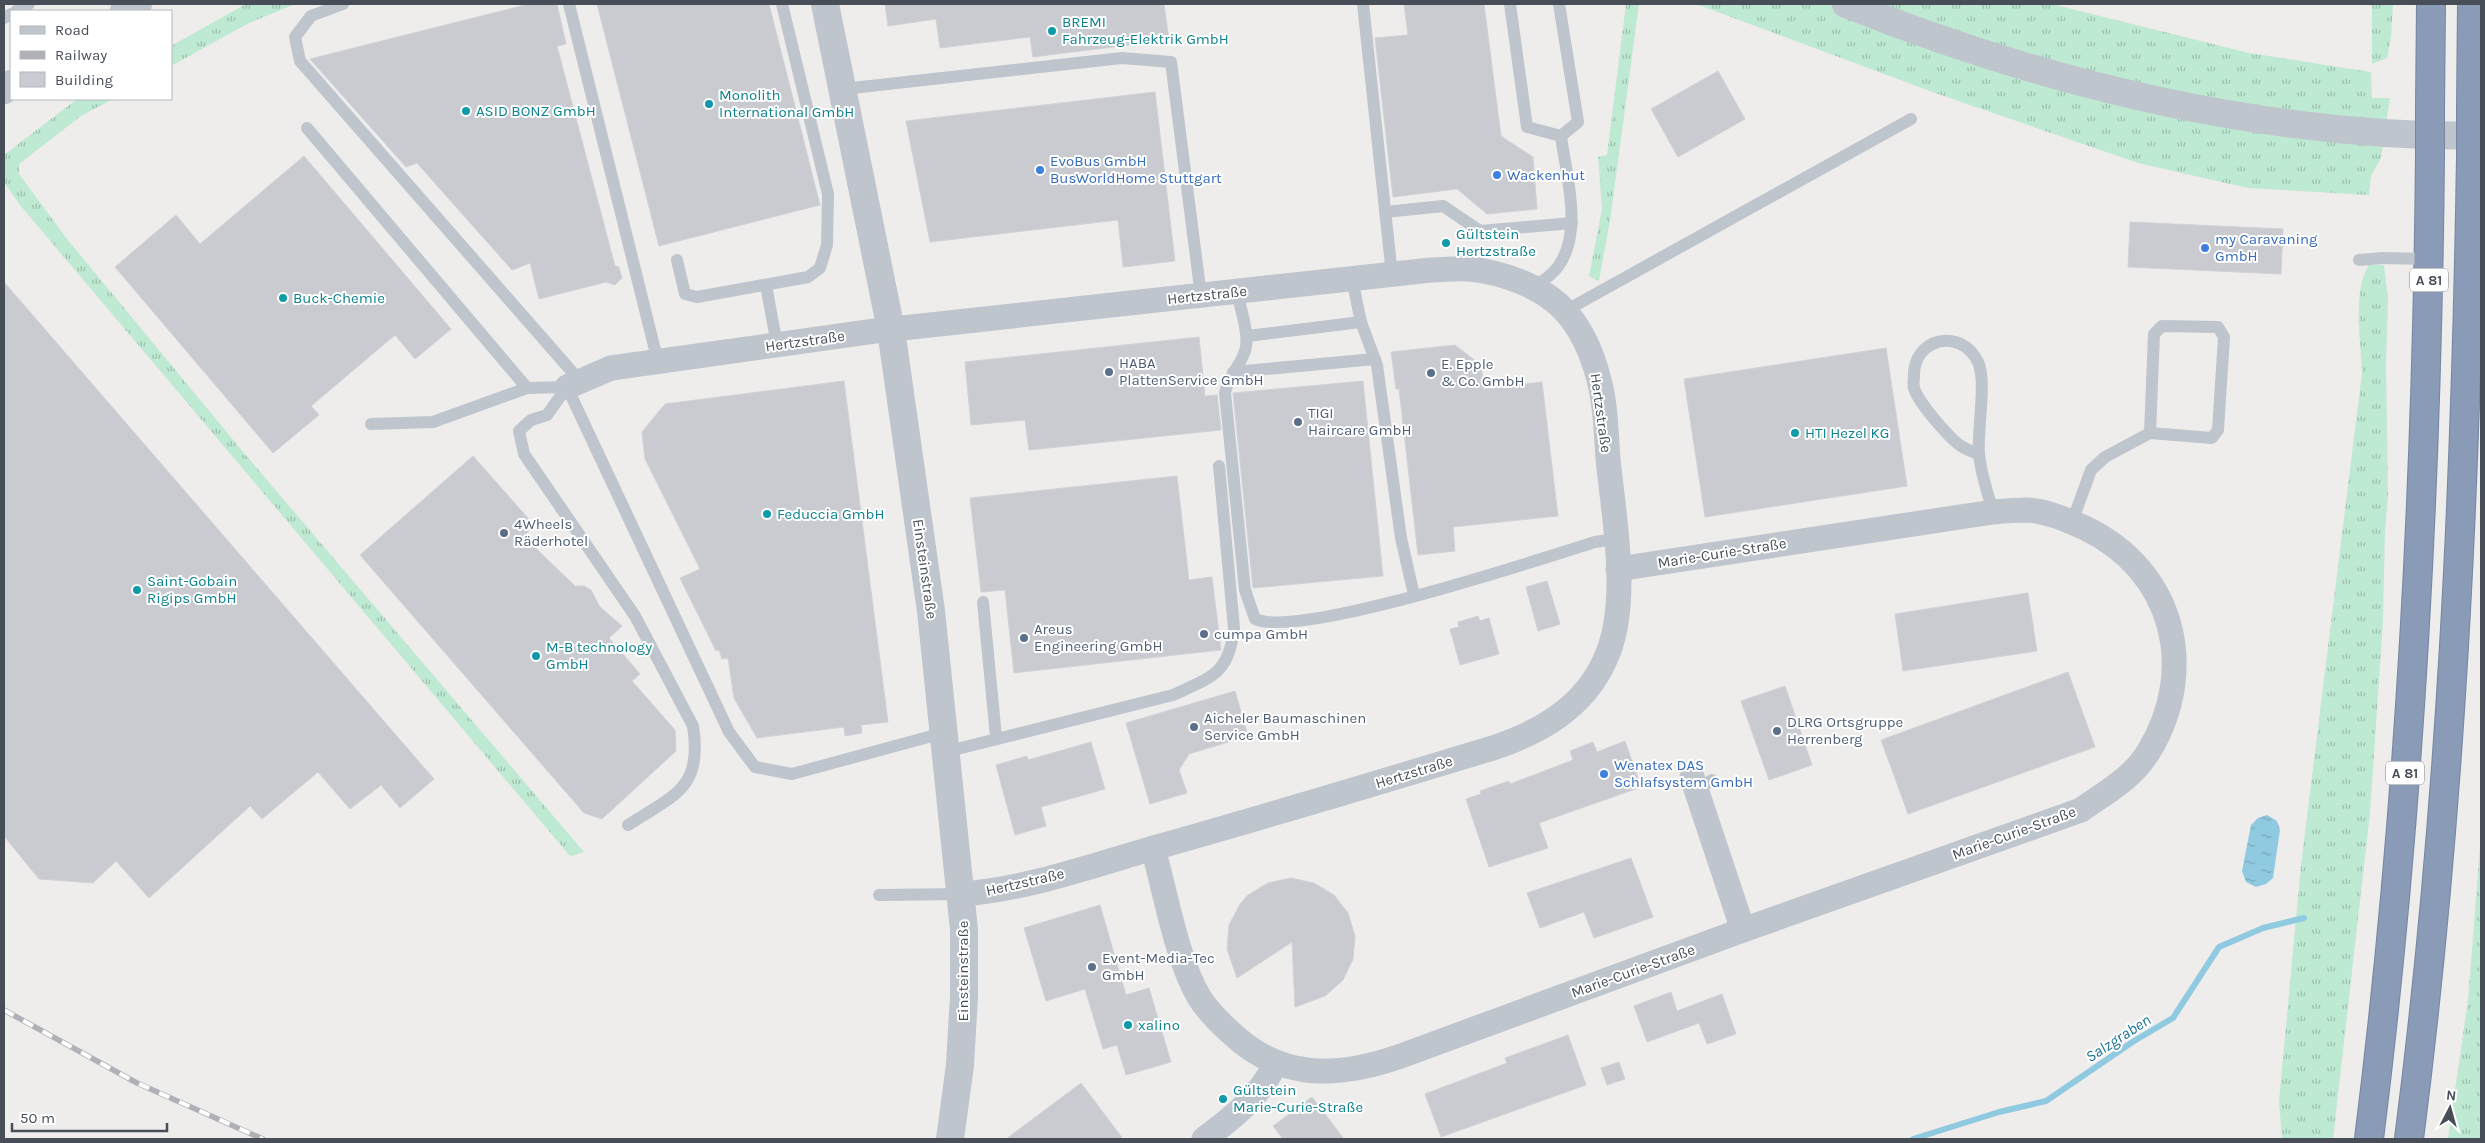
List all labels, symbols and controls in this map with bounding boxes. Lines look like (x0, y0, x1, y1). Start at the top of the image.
legend (10, 10, 172, 100)
place label: BREMI Fahrzeug-Elektrik GmbH (1062, 13, 1229, 48)
text: Road (55, 21, 90, 39)
marker: BREMI Fahrzeug-Elektrik GmbH (1046, 25, 1058, 37)
text: Railway (55, 46, 107, 64)
text: Building (55, 71, 113, 89)
place label: Monolith International GmbH (719, 86, 854, 121)
marker: Monolith International GmbH (703, 98, 715, 110)
place label: ASID BONZ GmbH (476, 102, 596, 120)
marker: ASID BONZ GmbH (460, 105, 472, 117)
place label: EvoBus GmbH BusWorldHome Stuttgart (1050, 152, 1222, 187)
marker: EvoBus GmbH BusWorldHome Stuttgart (1034, 164, 1046, 176)
place label: Wackenhut (1507, 166, 1585, 184)
marker: Wackenhut (1491, 169, 1503, 181)
place label: Gültstein Hertzstraße (1456, 225, 1536, 260)
place label: my Caravaning GmbH (2215, 230, 2318, 265)
marker: Gültstein Hertzstraße (1440, 237, 1452, 249)
marker: my Caravaning GmbH (2199, 242, 2211, 254)
road number: A 81 (2410, 268, 2448, 292)
street label: Hertzstraße (1166, 282, 1248, 308)
place label: Buck-Chemie (293, 289, 385, 307)
marker: Buck-Chemie (277, 292, 289, 304)
street label: Hertzstraße (764, 327, 846, 355)
place label: HABA PlattenService GmbH (1119, 354, 1264, 389)
place label: E. Epple & Co. GmbH (1441, 355, 1525, 390)
marker: HABA PlattenService GmbH (1103, 366, 1115, 378)
marker: E. Epple & Co. GmbH (1425, 367, 1437, 379)
street label: Hertzstraße (1587, 372, 1615, 454)
place label: TIGI Haircare GmbH (1308, 404, 1411, 439)
marker: TIGI Haircare GmbH (1292, 416, 1304, 428)
place label: HTI Hezel KG (1805, 424, 1889, 442)
marker: HTI Hezel KG (1789, 427, 1801, 439)
place label: Feduccia GmbH (777, 505, 885, 523)
marker: Feduccia GmbH (761, 508, 773, 520)
place label: 4Wheels Räderhotel (514, 515, 588, 550)
street label: Einsteinstraße (909, 518, 941, 620)
marker: 4Wheels Räderhotel (498, 527, 510, 539)
street label: Marie-Curie-Straße (1656, 534, 1788, 572)
place label: Saint-Gobain Rigips GmbH (147, 572, 237, 607)
marker: Saint-Gobain Rigips GmbH (131, 584, 143, 596)
place label: Areus Engineering GmbH (1034, 620, 1162, 655)
place label: cumpa GmbH (1214, 625, 1308, 643)
marker: cumpa GmbH (1198, 628, 1210, 640)
marker: Areus Engineering GmbH (1018, 632, 1030, 644)
place label: M-B technology GmbH (546, 638, 652, 673)
marker: M-B technology GmbH (530, 650, 542, 662)
place label: Aicheler Baumaschinen Service GmbH (1204, 709, 1366, 744)
place label: DLRG Ortsgruppe Herrenberg (1787, 713, 1903, 748)
marker: Aicheler Baumaschinen Service GmbH (1188, 721, 1200, 733)
marker: DLRG Ortsgruppe Herrenberg (1771, 725, 1783, 737)
street label: Hertzstraße (1373, 752, 1455, 792)
place label: Wenatex DAS Schlafsystem GmbH (1614, 756, 1753, 791)
road number: A 81 (2386, 761, 2424, 784)
marker: Wenatex DAS Schlafsystem GmbH (1598, 768, 1610, 780)
street label: Marie-Curie-Straße (1950, 802, 2078, 864)
street label: Hertzstraße (984, 864, 1066, 900)
street label: Einsteinstraße (954, 921, 972, 1021)
street label: Marie-Curie-Straße (1569, 940, 1697, 1002)
place label: Event-Media-Tec GmbH (1102, 949, 1215, 984)
marker: Event-Media-Tec GmbH (1086, 961, 1098, 973)
water label: Salzgraben (2082, 1010, 2154, 1066)
place label: xalino (1138, 1016, 1180, 1034)
marker: xalino (1122, 1019, 1134, 1031)
place label: Gültstein Marie-Curie-Straße (1233, 1081, 1363, 1116)
north arrow (2425, 1083, 2475, 1133)
text: N (2445, 1087, 2457, 1105)
marker: Gültstein Marie-Curie-Straße (1217, 1093, 1229, 1105)
scale bar (12, 1100, 168, 1132)
text: 50 m (20, 1109, 55, 1127)

